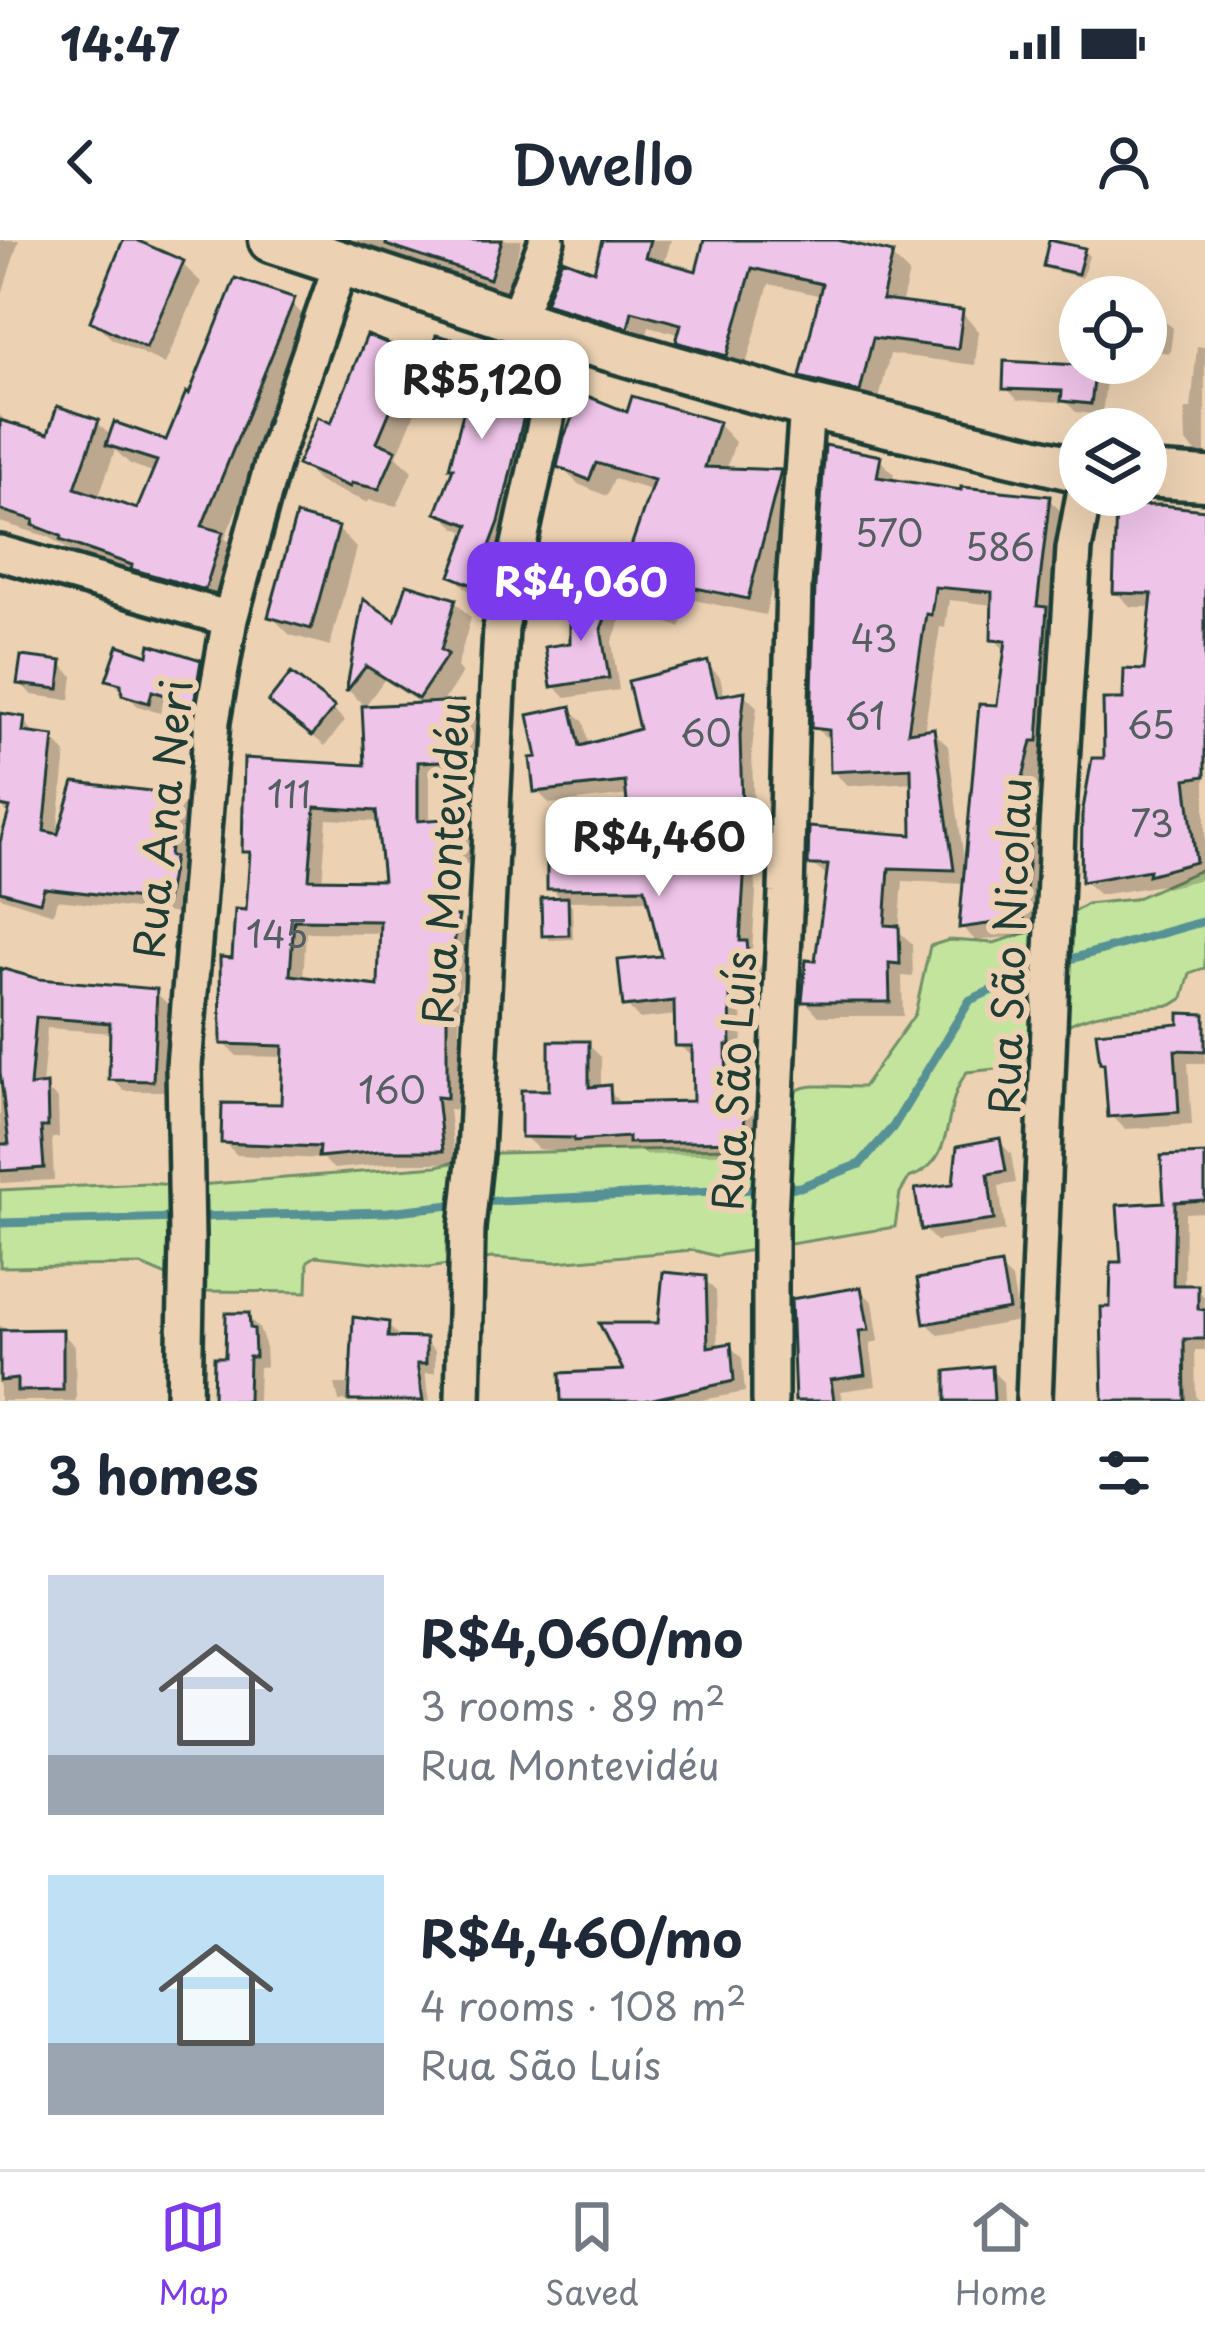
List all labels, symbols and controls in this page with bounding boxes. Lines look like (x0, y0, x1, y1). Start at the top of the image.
text: 14:47 (60, 8, 179, 76)
text: Dwello (511, 122, 694, 203)
icon: back (48, 129, 114, 195)
icon: person (1091, 129, 1157, 195)
map controls (1059, 276, 1167, 516)
button: locate (1059, 276, 1167, 384)
pin: R$5,120 (371, 340, 593, 442)
text: R$5,120 (402, 349, 562, 408)
button: layers (1059, 408, 1167, 516)
house number: 570 (855, 505, 923, 559)
house number: 586 (965, 519, 1035, 573)
pin: R$4,060 (470, 542, 692, 644)
text: R$4,060 (494, 551, 668, 610)
house number: 43 (851, 610, 897, 664)
street label: Rua Ana Neri (115, 676, 207, 962)
house number: 61 (845, 688, 885, 742)
house number: 65 (1127, 697, 1175, 751)
street label: Rua Montevidéu (404, 700, 484, 1026)
house number: 60 (680, 705, 732, 759)
house number: 111 (267, 766, 311, 820)
street label: Rua São Nicolau (971, 776, 1045, 1116)
house number: 73 (1130, 795, 1174, 849)
pin: R$4,460 (548, 797, 770, 899)
text: R$4,460 (572, 806, 746, 865)
house number: 145 (246, 906, 308, 960)
street label: Rua São Luís (694, 950, 770, 1212)
house number: 160 (358, 1062, 426, 1116)
text: 3 homes (48, 1435, 259, 1512)
icon: filters (1091, 1440, 1157, 1506)
text: R$4,060/mo (420, 1598, 743, 1675)
icon: home (144, 1623, 288, 1767)
text: 3 rooms · 89 m² (420, 1675, 726, 1734)
text: Rua Montevidéu (420, 1734, 720, 1793)
text: R$4,460/mo (420, 1898, 742, 1975)
icon: home (144, 1923, 288, 2067)
text: 4 rooms · 108 m² (420, 1975, 747, 2034)
text: Rua São Luís (420, 2034, 661, 2093)
tab: Map (158, 2194, 229, 2316)
tab: Saved (545, 2194, 639, 2316)
tab: Home (955, 2194, 1047, 2316)

